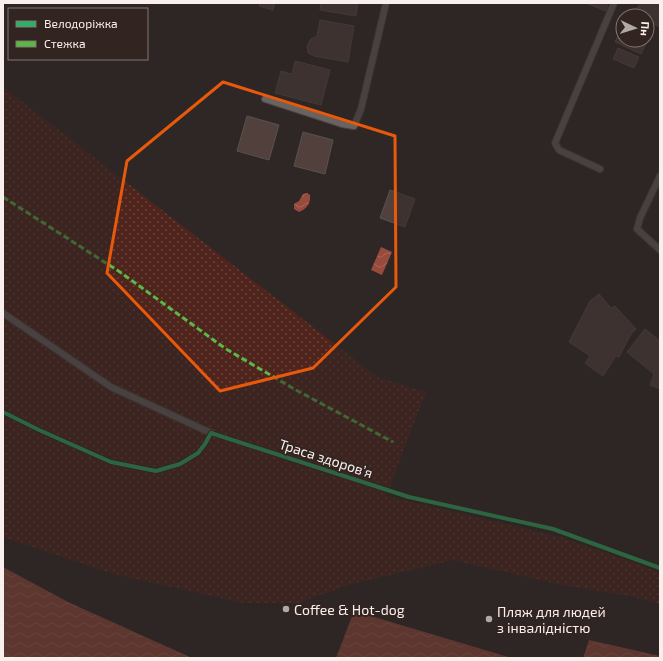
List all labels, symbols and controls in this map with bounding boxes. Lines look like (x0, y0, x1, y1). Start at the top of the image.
legend (8, 8, 148, 60)
north arrow (615, 8, 655, 48)
text: Велодоріжка (44, 16, 118, 30)
text: Пн (638, 21, 652, 36)
text: Стежка (44, 36, 86, 50)
street label: Траса здоров’я (277, 435, 375, 481)
place label: Coffee & Hot-dog (294, 601, 405, 618)
place label: Пляж для людей з інвалідністю (497, 603, 606, 636)
marker: Coffee & Hot-dog (281, 604, 291, 614)
marker: Пляж для людей з інвалідністю (484, 614, 494, 624)

